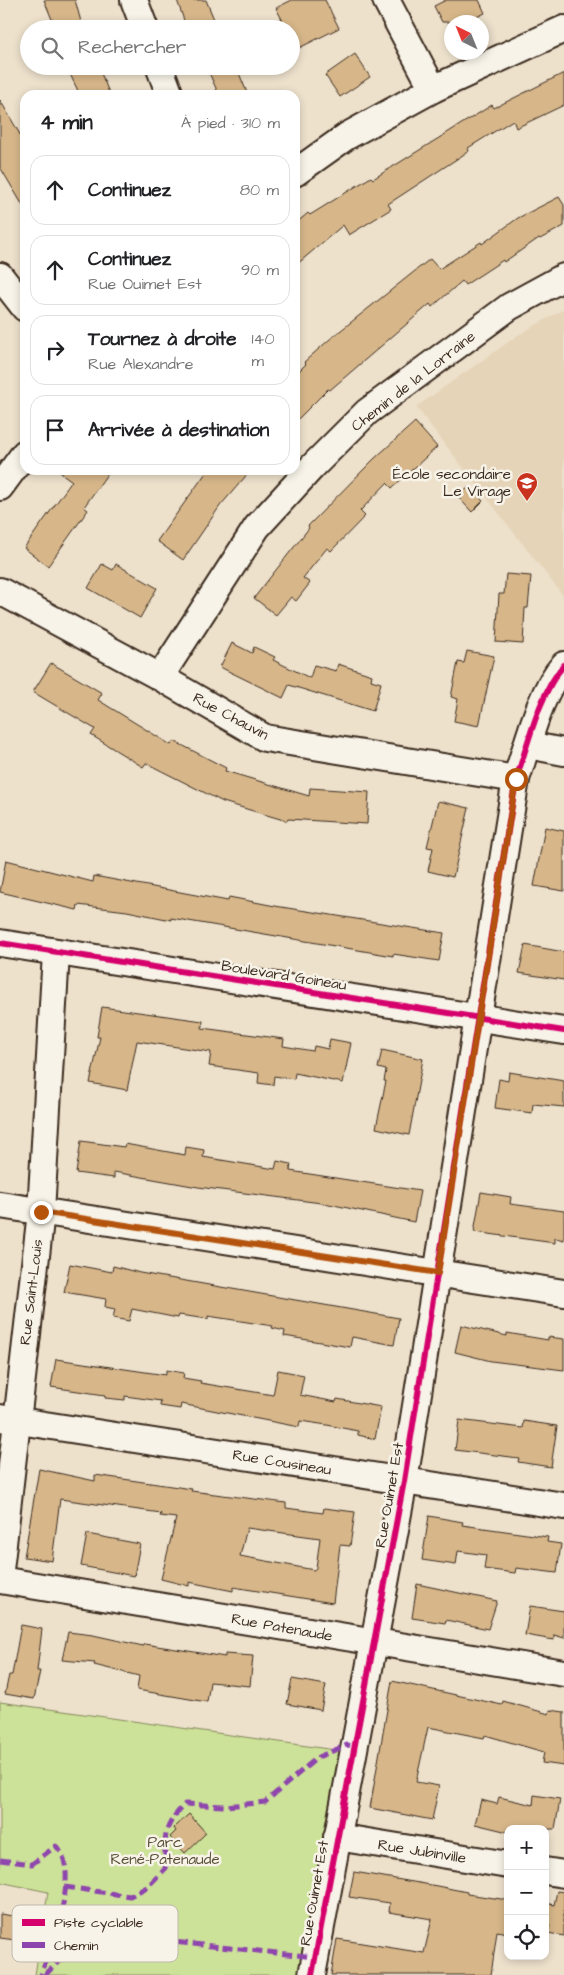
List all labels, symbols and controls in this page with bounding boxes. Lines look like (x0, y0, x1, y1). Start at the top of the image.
north arrow (444, 15, 489, 60)
search box (20, 20, 300, 75)
icon: search (38, 34, 66, 62)
text: Rechercher (78, 34, 186, 61)
text: 4 min (40, 108, 93, 137)
text: À pied · 310 m (181, 112, 280, 134)
icon: ahead (41, 176, 69, 204)
text: Continuez (88, 177, 171, 204)
text: 80 m (240, 179, 279, 201)
text: Continuez (88, 246, 171, 273)
icon: ahead (41, 256, 69, 284)
text: 90 m (241, 259, 279, 281)
text: Rue Ouimet Est (88, 273, 202, 295)
text: Tournez à droite (88, 326, 236, 353)
street label: Chemin de la Lorraine (347, 326, 480, 437)
text: 140 m (251, 328, 275, 372)
icon: right (41, 336, 69, 364)
text: Rue Alexandre (88, 353, 193, 375)
icon: arrive (41, 416, 69, 444)
text: Arrivée à destination (88, 417, 269, 444)
place label: École secondaire Le Virage (393, 464, 511, 503)
school or university icon: École secondaire Le Virage (515, 471, 539, 502)
street label: Rue Chauvin (189, 688, 273, 745)
route start (505, 768, 528, 791)
street label: Boulevard Goineau (220, 955, 348, 996)
route end (30, 1201, 53, 1224)
street label: Rue Saint-Louis (15, 1237, 48, 1346)
street label: Rue Ouimet Est (370, 1441, 409, 1549)
street label: Rue Cousineau (231, 1444, 333, 1481)
street label: Rue Patenaude (230, 1608, 334, 1647)
map controls (504, 1825, 549, 1960)
button: + (504, 1825, 549, 1870)
park label: Parc René-Patenaude (110, 1832, 220, 1870)
street label: Rue Jubinville (376, 1834, 468, 1869)
street label: Rue Ouimet Est (295, 1839, 334, 1947)
button: − (504, 1870, 549, 1915)
legend (12, 1905, 178, 1962)
text: Piste cyclable (54, 1913, 144, 1933)
button: locate (504, 1915, 549, 1960)
text: Chemin (54, 1936, 98, 1956)

